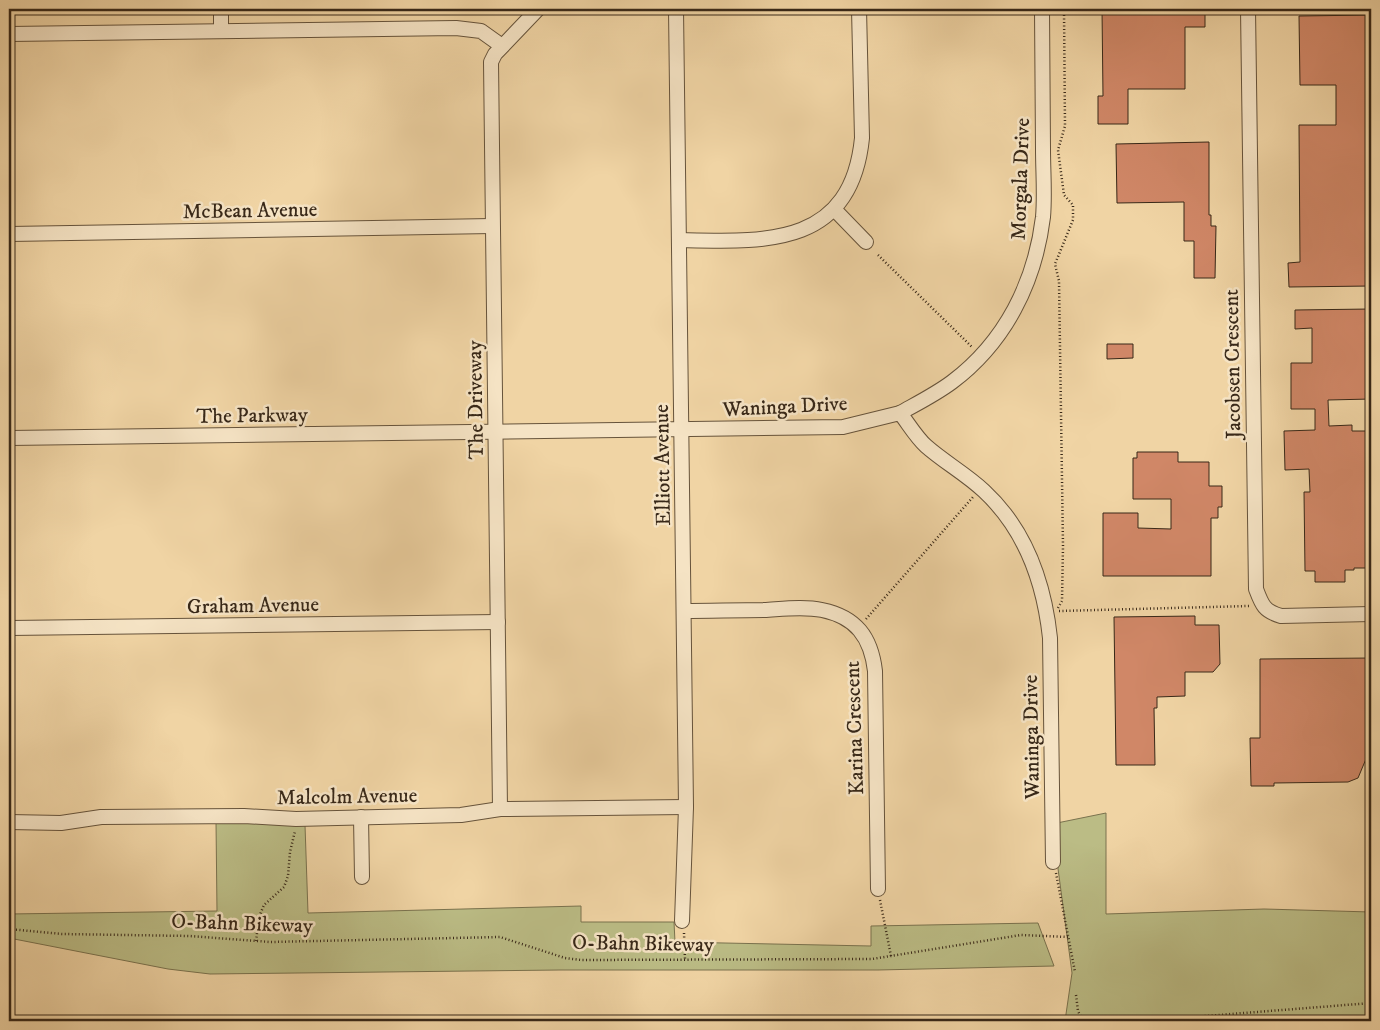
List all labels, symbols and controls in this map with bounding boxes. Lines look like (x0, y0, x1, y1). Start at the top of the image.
street label: Morgala Drive (1006, 117, 1036, 241)
street label: McBean Avenue (182, 197, 318, 225)
street label: Jacobsen Crescent (1219, 289, 1247, 441)
street label: The Driveway (462, 339, 490, 460)
street label: Waninga Drive (721, 391, 848, 423)
street label: The Parkway (196, 402, 309, 430)
street label: Elliott Avenue (649, 404, 677, 526)
street label: Graham Avenue (187, 592, 320, 620)
street label: Karina Crescent (840, 660, 870, 795)
street label: Waninga Drive (1018, 674, 1046, 801)
street label: Malcolm Avenue (276, 783, 418, 811)
street label: O-Bahn Bikeway (171, 909, 314, 940)
street label: O-Bahn Bikeway (572, 930, 715, 958)

